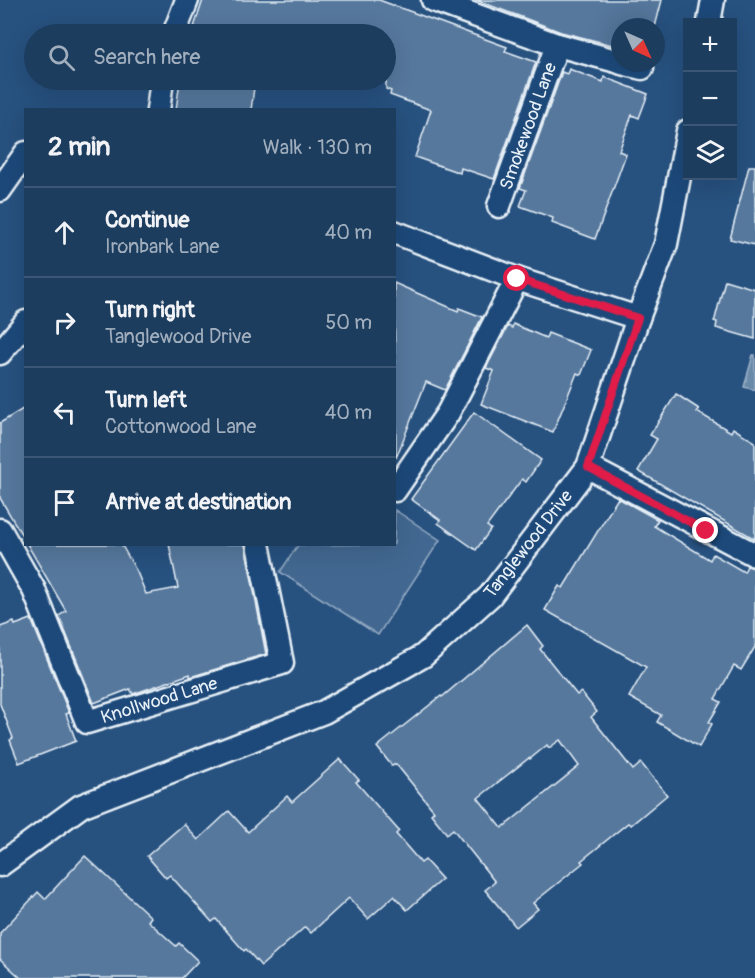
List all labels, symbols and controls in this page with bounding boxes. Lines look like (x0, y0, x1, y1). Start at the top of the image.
north arrow (611, 18, 665, 72)
map controls (683, 18, 737, 180)
button: + (683, 18, 737, 72)
search box (24, 24, 396, 90)
icon: search (45, 41, 78, 74)
text: Search here (93, 43, 200, 71)
street label: Smokewood Lane (495, 59, 562, 193)
button: − (683, 72, 737, 126)
button: layers (683, 126, 737, 180)
text: 2 min (48, 131, 110, 163)
text: Walk · 130 m (263, 135, 372, 160)
text: Continue (105, 206, 189, 234)
icon: ahead (48, 216, 81, 249)
text: 40 m (325, 220, 372, 245)
text: Ironbark Lane (105, 234, 219, 259)
route start (503, 265, 529, 291)
text: Turn right (105, 296, 195, 324)
icon: right (48, 306, 81, 339)
text: 50 m (325, 310, 372, 335)
text: Tanglewood Drive (105, 324, 251, 349)
text: Turn left (105, 386, 187, 414)
icon: left (48, 396, 81, 429)
text: 40 m (325, 400, 372, 425)
text: Cottonwood Lane (105, 414, 256, 439)
street label: Tanglewood Drive (479, 485, 578, 603)
icon: arrive (48, 486, 81, 519)
text: Arrive at destination (105, 488, 291, 516)
route end (692, 517, 718, 543)
street label: Knollwood Lane (98, 672, 220, 729)

